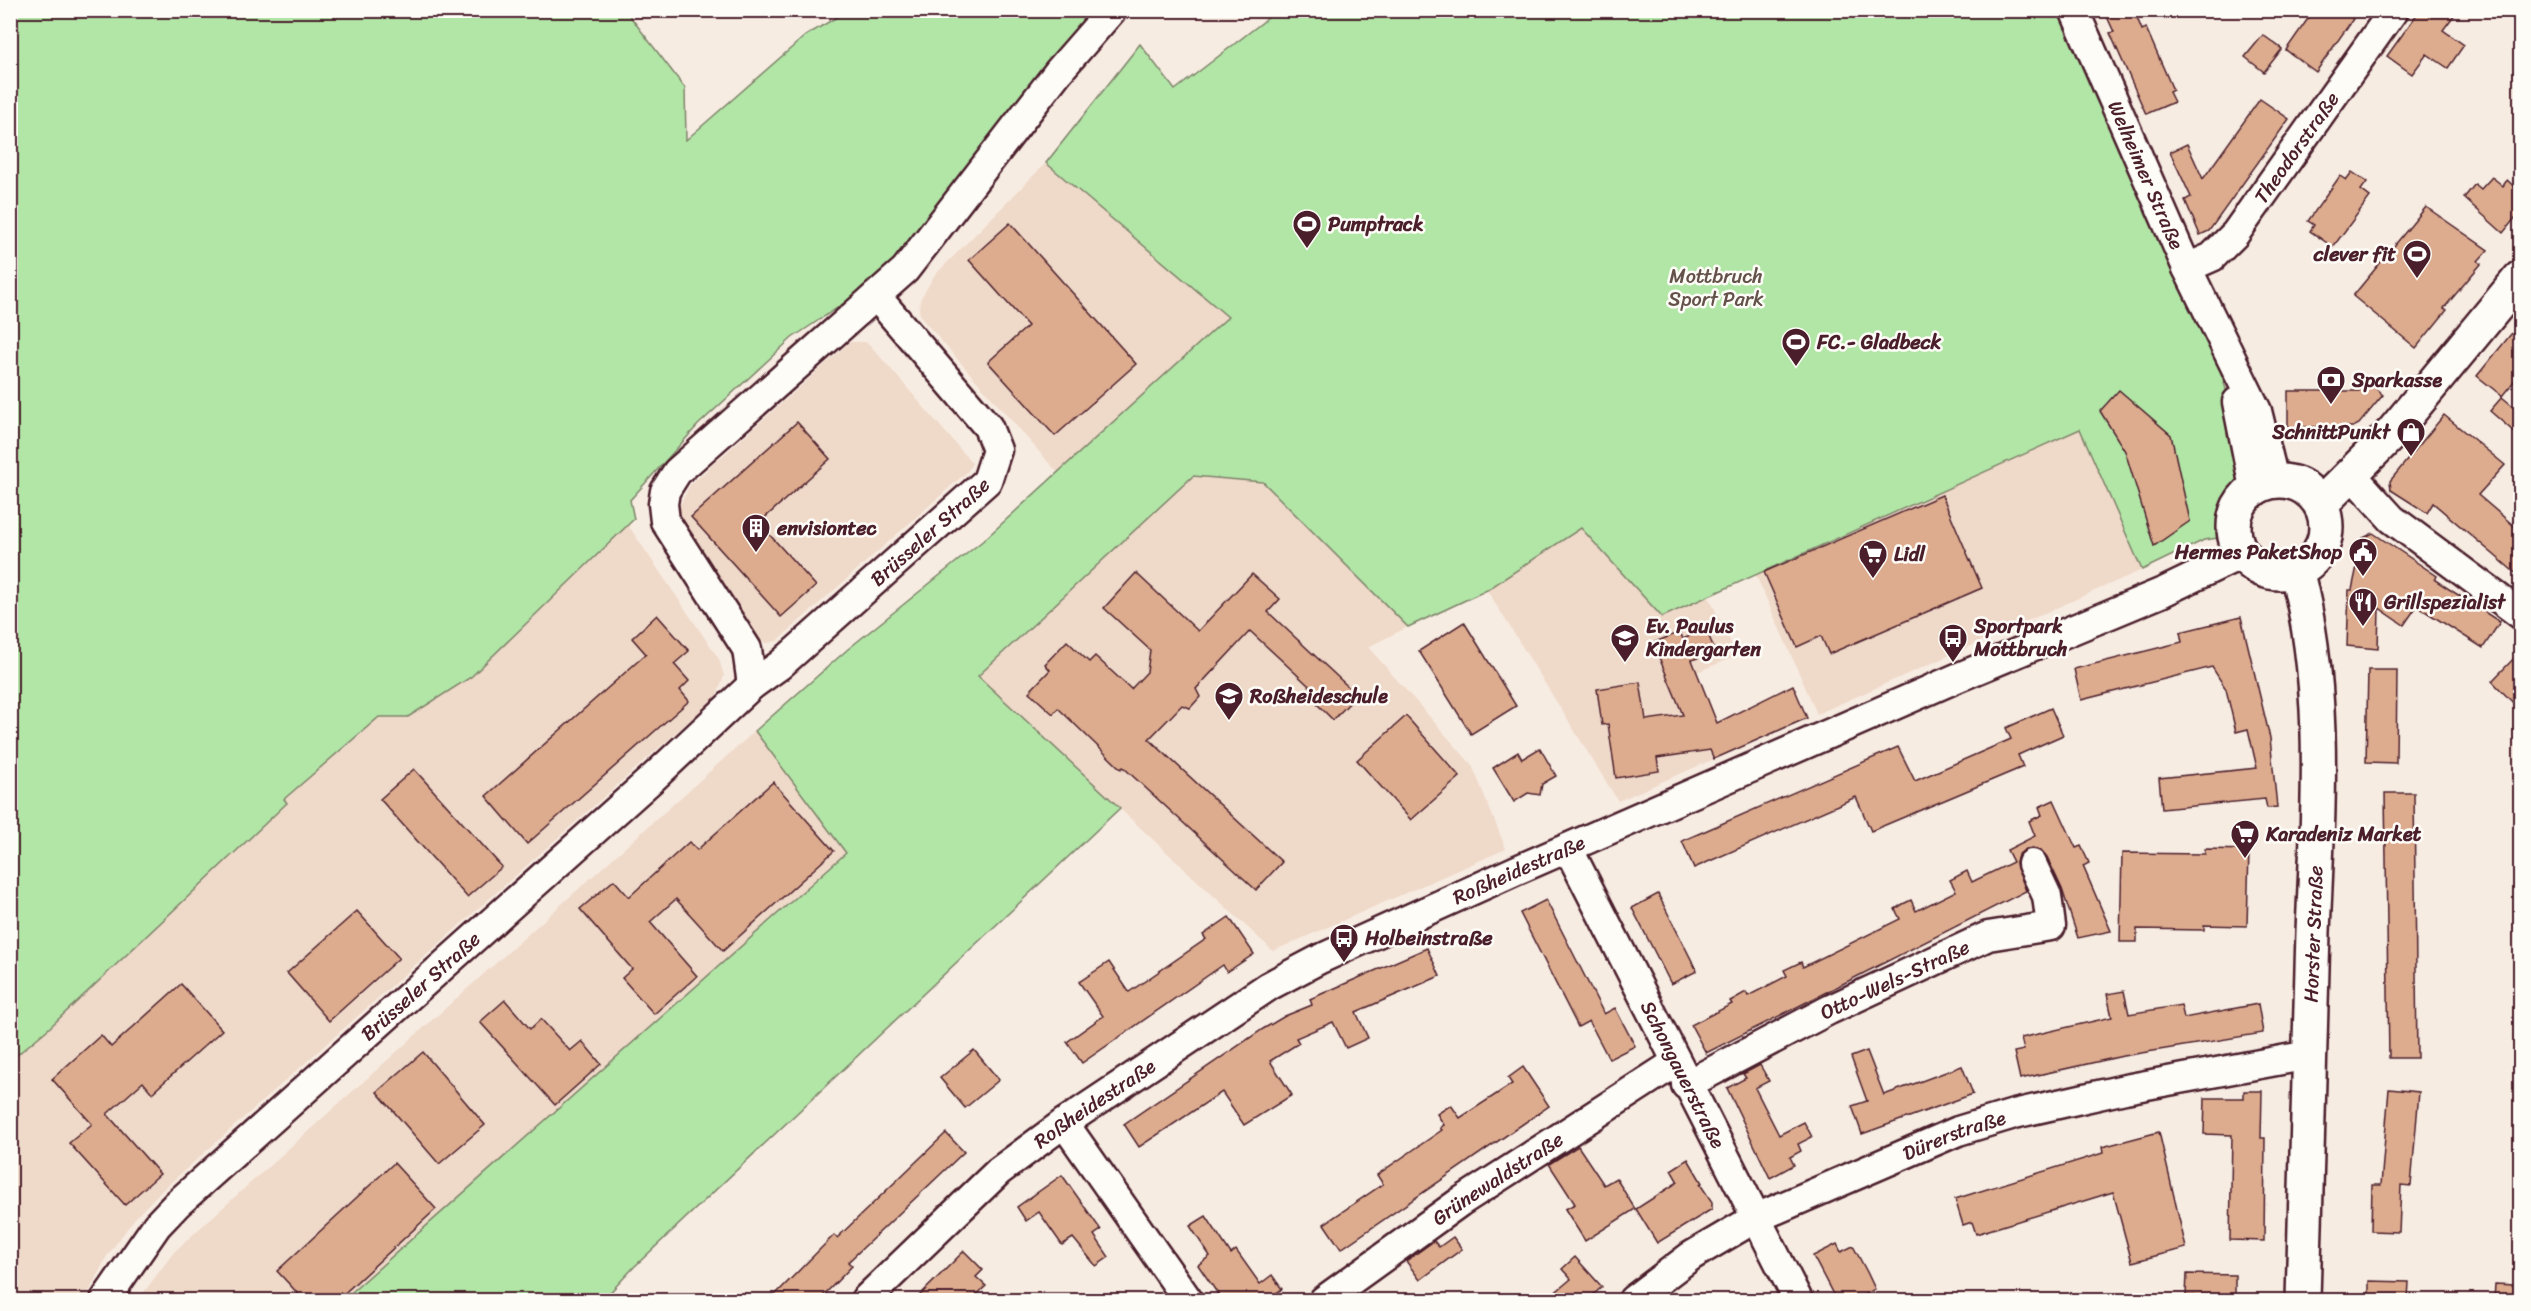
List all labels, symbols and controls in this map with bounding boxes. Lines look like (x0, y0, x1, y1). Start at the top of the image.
street label: Theodorstraße (2245, 84, 2349, 211)
street label: Welheimer Straße (2098, 95, 2194, 256)
place label: Pumptrack (1328, 207, 1424, 242)
sports icon: Pumptrack (1291, 208, 1323, 250)
place label: clever fit (2313, 237, 2396, 272)
sports icon: clever fit (2401, 238, 2433, 280)
park label: Mottbruch Sport Park (1668, 259, 1764, 317)
place label: FC.- Gladbeck (1816, 325, 1942, 360)
sports icon: FC.- Gladbeck (1780, 326, 1812, 368)
place label: Sparkasse (2351, 363, 2442, 398)
bank icon: Sparkasse (2315, 364, 2347, 406)
place label: SchnittPunkt (2271, 415, 2392, 450)
shop icon: SchnittPunkt (2395, 416, 2427, 458)
street label: Brüsseler Straße (862, 469, 999, 595)
place label: envisiontec (776, 511, 878, 546)
building icon: envisiontec (740, 512, 772, 554)
place label: Hermes PaketShop (2174, 535, 2342, 570)
public building icon: Hermes PaketShop (2347, 536, 2379, 578)
place label: Lidl (1894, 537, 1926, 572)
supermarket icon: Lidl (1857, 538, 1889, 580)
place label: Grillspezialist (2383, 585, 2507, 620)
restaurant icon: Grillspezialist (2347, 586, 2379, 628)
place label: Ev. Paulus Kindergarten (1645, 609, 1761, 667)
place label: Sportpark Mottbruch (1973, 609, 2068, 667)
school or university icon: Ev. Paulus Kindergarten (1609, 622, 1641, 664)
bus stop icon: Sportpark Mottbruch (1937, 622, 1969, 664)
place label: Roßheideschule (1249, 679, 1388, 714)
school or university icon: Roßheideschule (1213, 680, 1245, 722)
place label: Karadeniz Market (2265, 817, 2422, 852)
supermarket icon: Karadeniz Market (2229, 818, 2261, 860)
street label: Roßheidestraße (1447, 825, 1591, 915)
street label: Horster Straße (2294, 865, 2333, 1003)
place label: Holbeinstraße (1364, 921, 1493, 956)
bus stop icon: Holbeinstraße (1328, 922, 1360, 964)
street label: Brüsseler Straße (353, 923, 489, 1050)
street label: Otto-Wels-Straße (1814, 930, 1976, 1030)
street label: Schongauerstraße (1630, 994, 1735, 1155)
street label: Roßheidestraße (1026, 1049, 1163, 1158)
street label: Dürerstraße (1897, 1100, 2010, 1171)
street label: Grünewaldstraße (1424, 1122, 1571, 1235)

